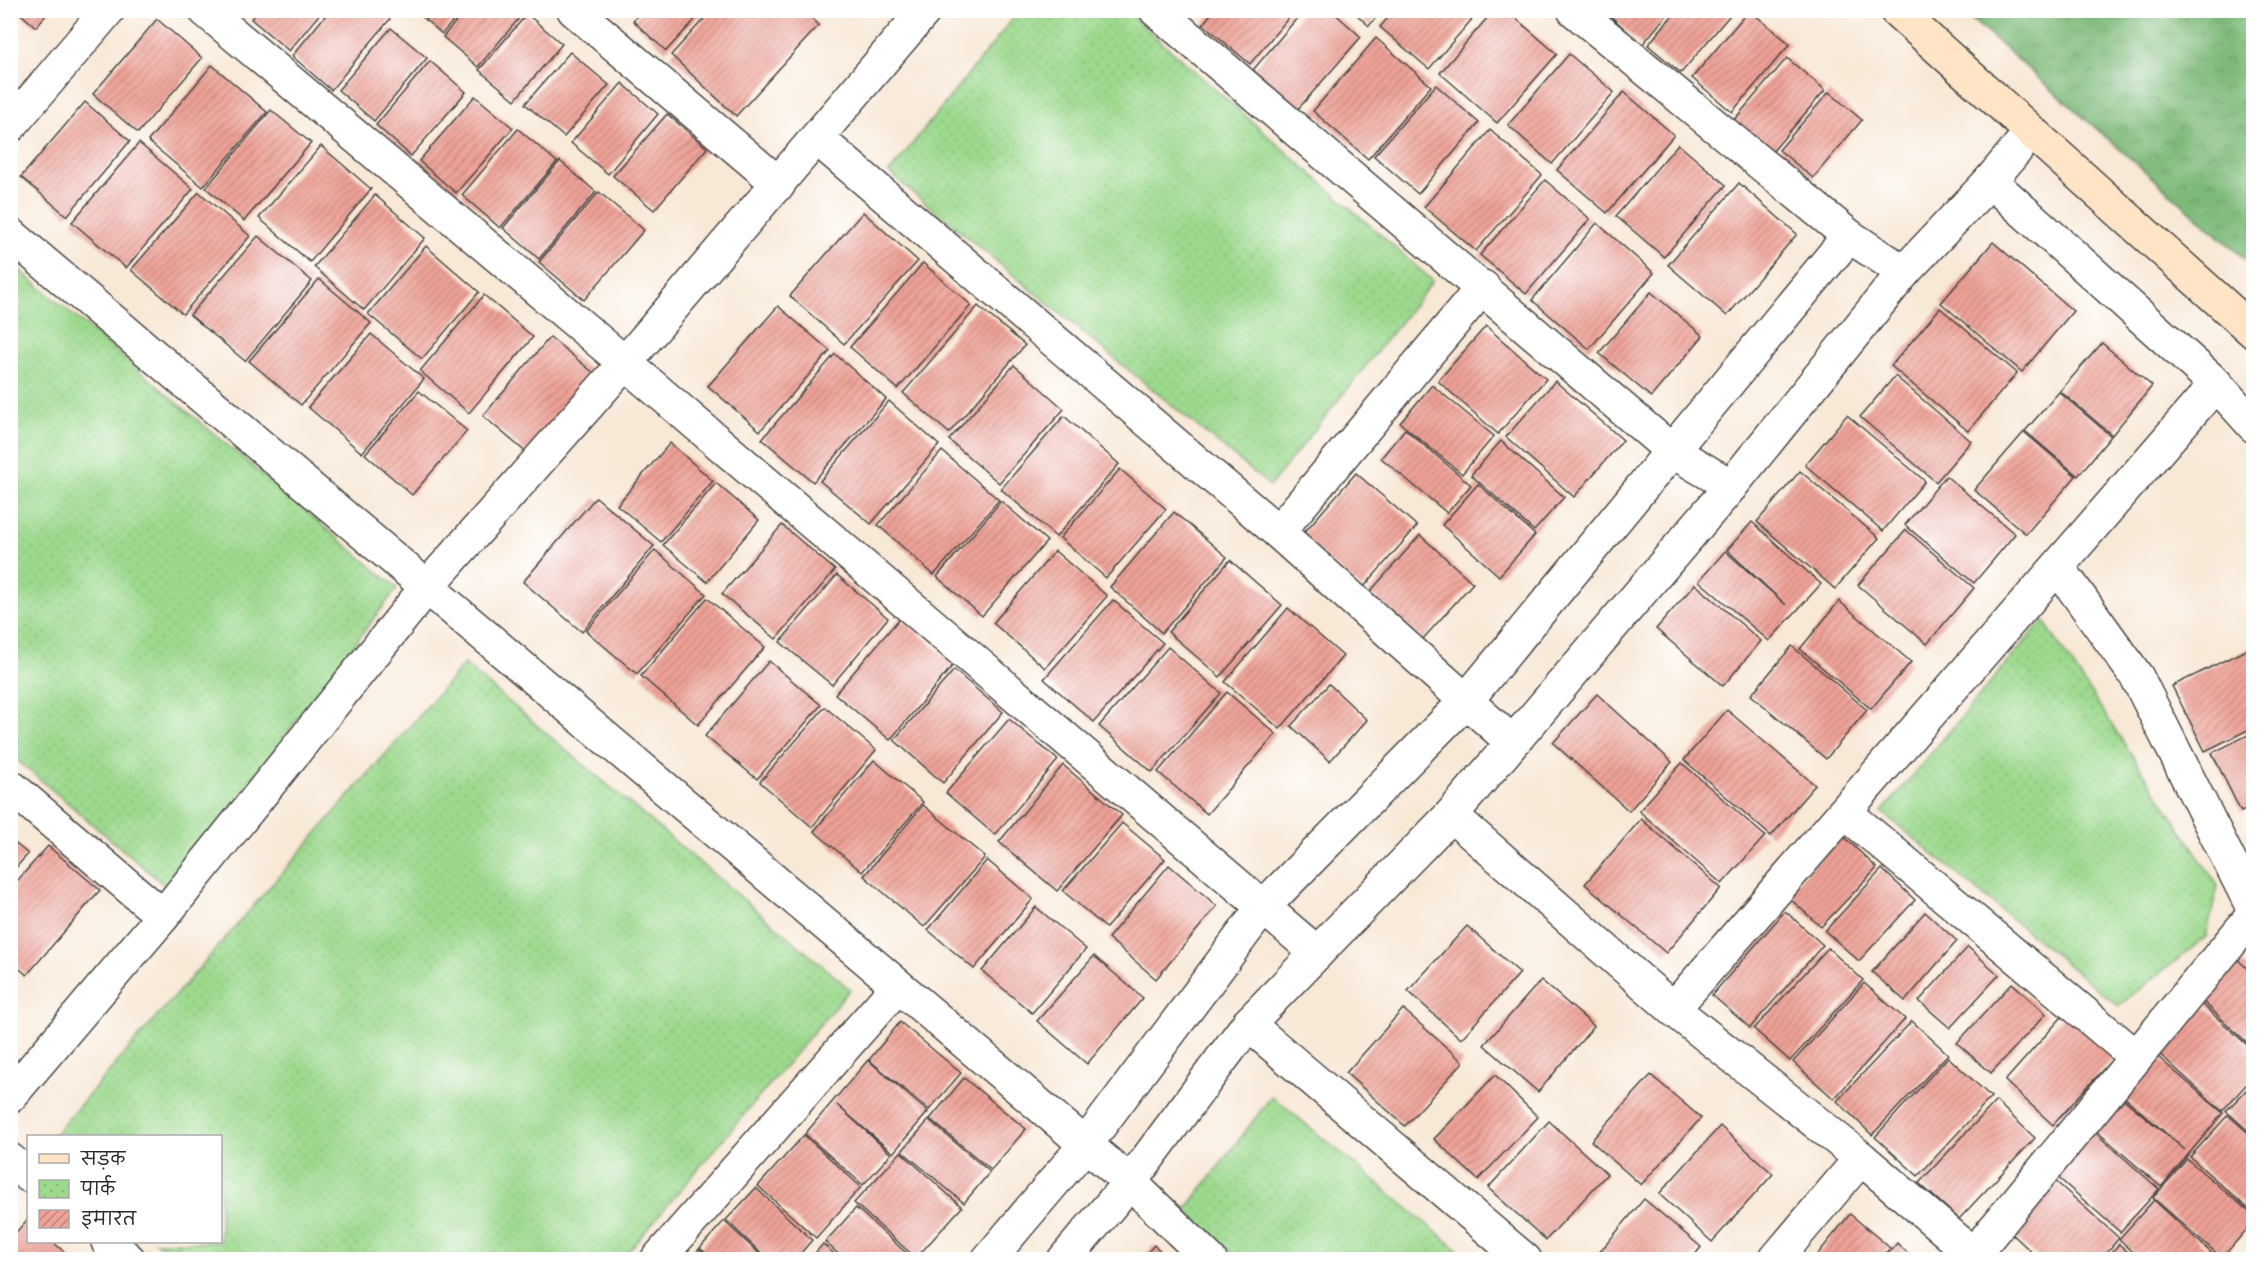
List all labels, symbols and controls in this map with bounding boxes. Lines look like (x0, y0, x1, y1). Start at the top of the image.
legend (27, 1135, 222, 1243)
text: सड़क (80, 1144, 126, 1171)
text: पार्क (80, 1174, 116, 1201)
text: इमारत (81, 1204, 137, 1231)

